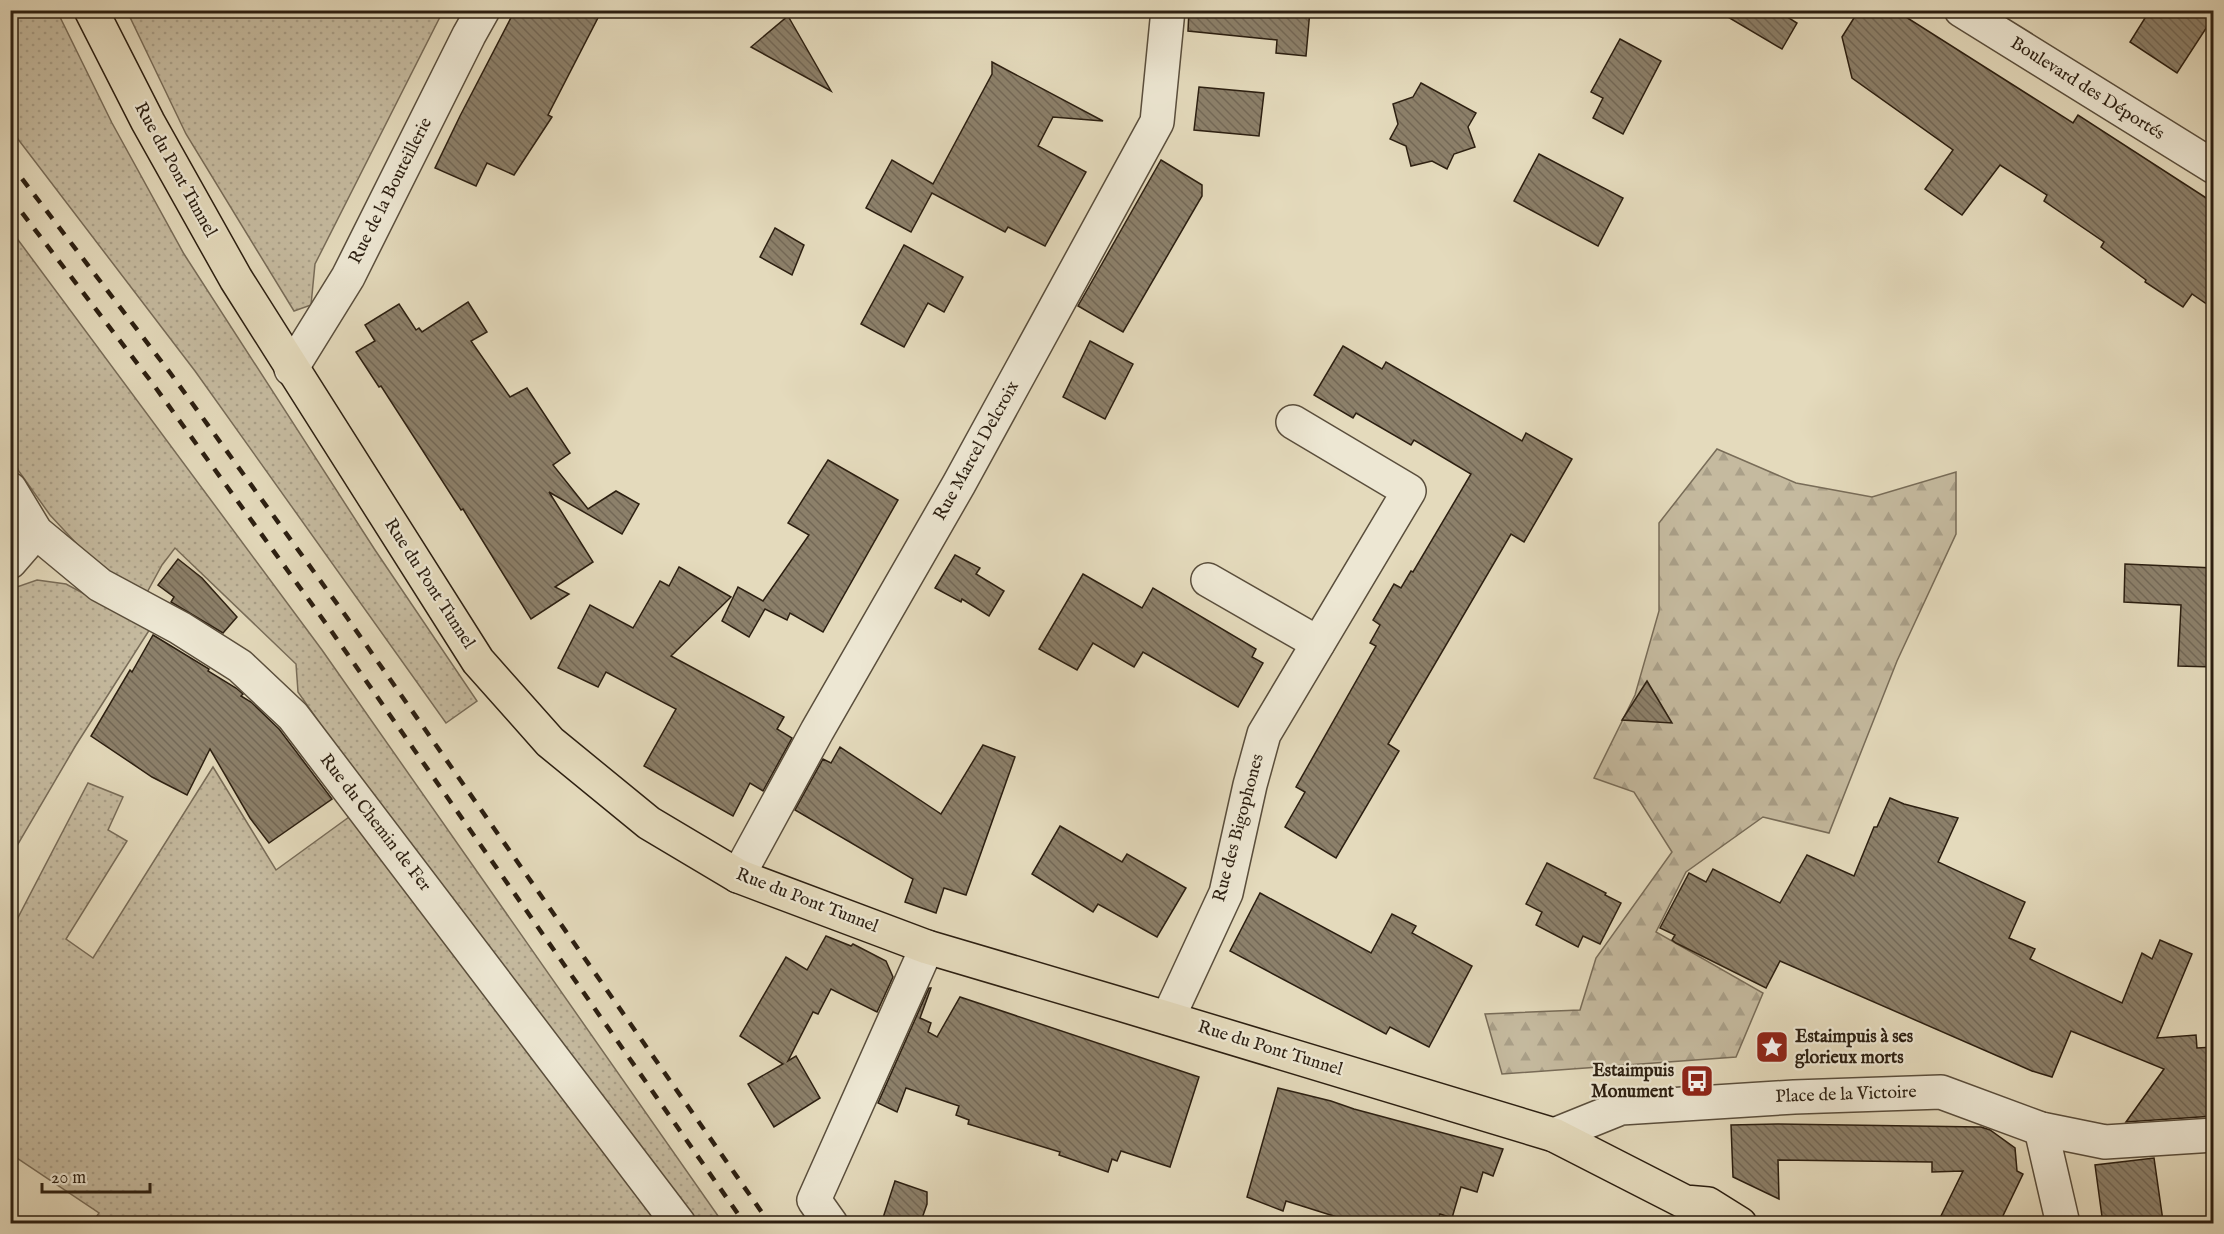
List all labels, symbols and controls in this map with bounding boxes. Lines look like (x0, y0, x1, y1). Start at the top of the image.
street label: Boulevard des Déportés (2006, 32, 2168, 146)
street label: Rue du Pont Tunnel (128, 99, 222, 241)
street label: Rue de la Bouteillerie (344, 114, 438, 268)
street label: Rue Marcel Delcroix (929, 377, 1025, 525)
street label: Rue du Pont Tunnel (378, 515, 480, 653)
street label: Rue du Chemin de Fer (314, 749, 436, 897)
street label: Rue des Bigophones (1208, 751, 1270, 905)
street label: Rue du Pont Tunnel (733, 863, 881, 939)
street label: Rue du Pont Tunnel (1195, 1016, 1345, 1082)
place label: Estaimpuis à ses glorieux morts (1795, 1026, 1914, 1070)
place icon: Estaimpuis à ses glorieux morts (1754, 1029, 1790, 1065)
place label: Estaimpuis Monument (1591, 1060, 1675, 1104)
bus stop icon: Estaimpuis Monument (1679, 1063, 1715, 1099)
street label: Place de la Victoire (1775, 1081, 1917, 1109)
scale bar (42, 1156, 150, 1194)
text: 20 m (51, 1167, 86, 1190)

